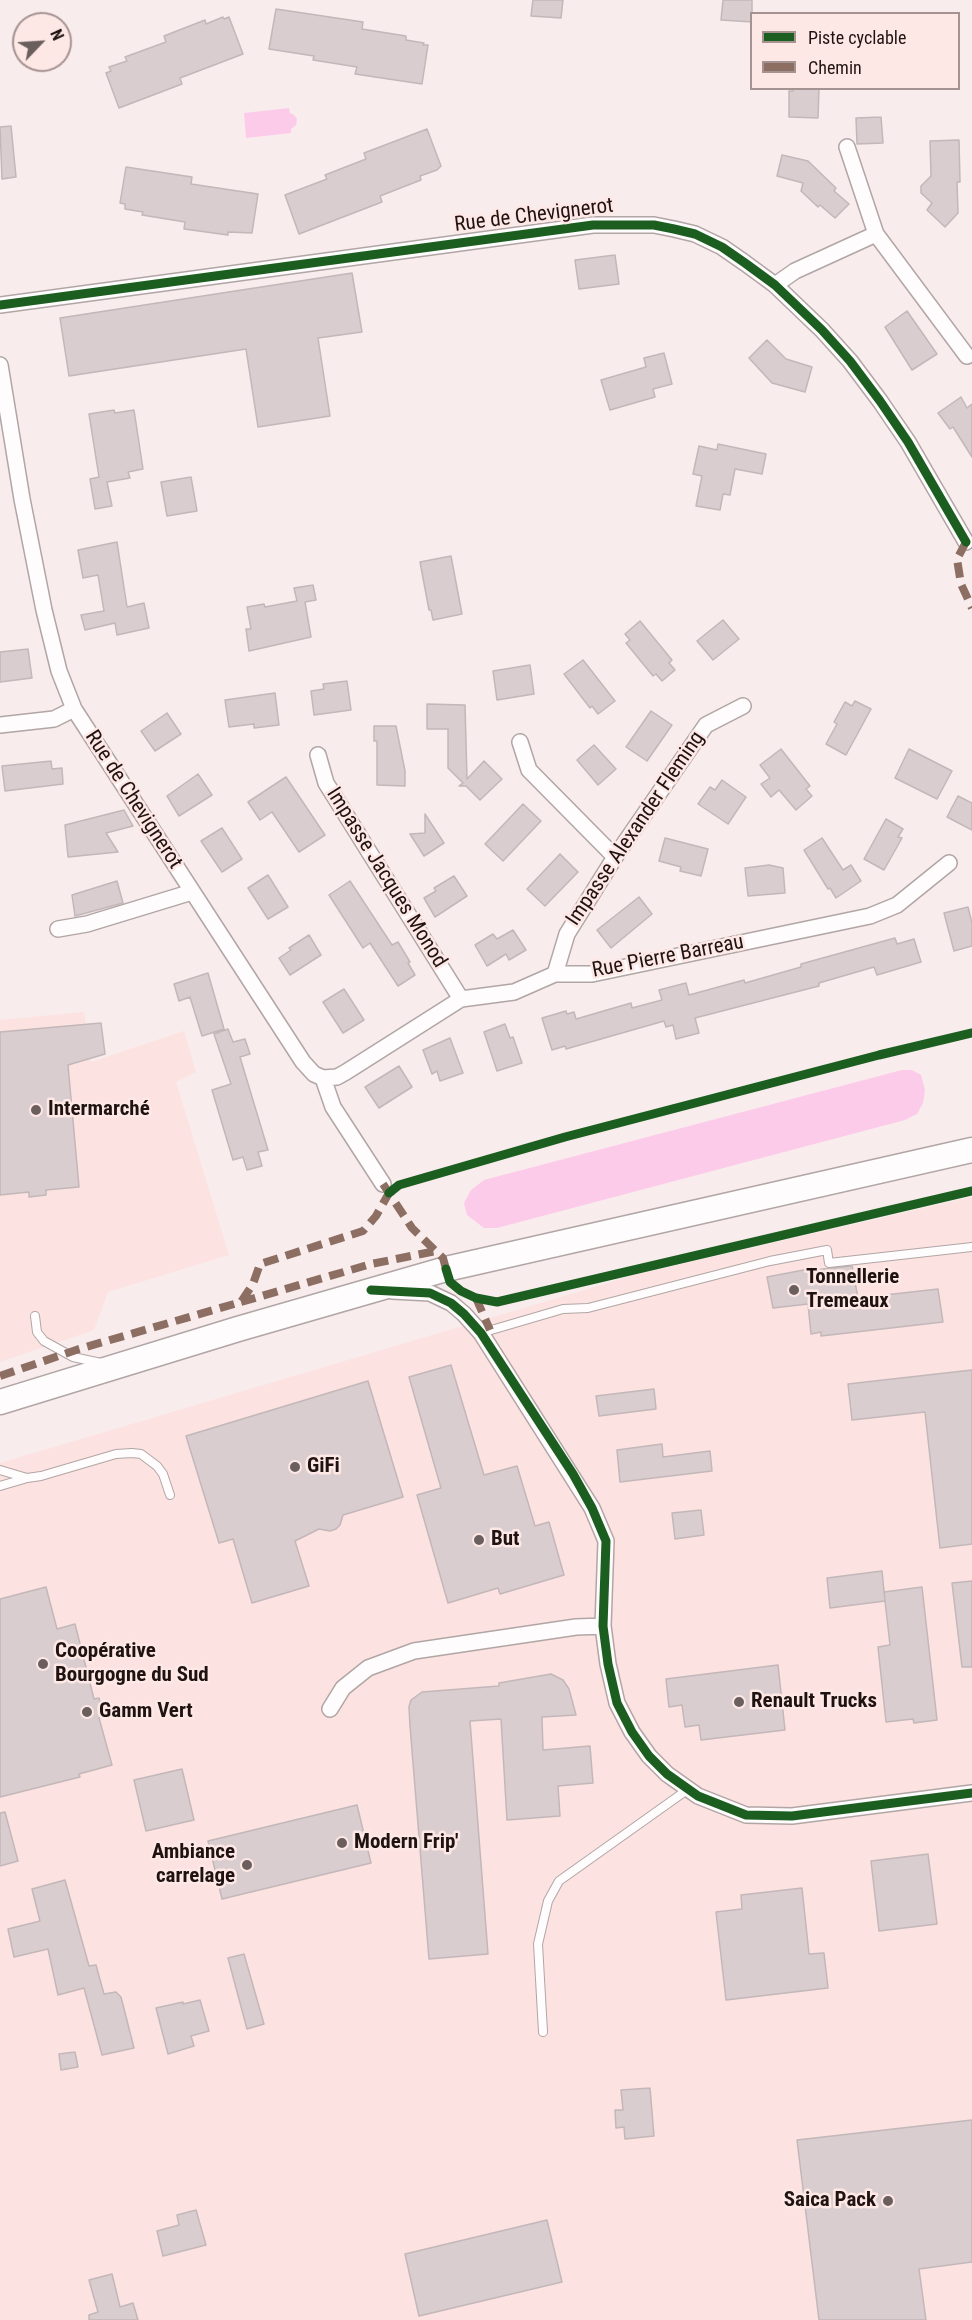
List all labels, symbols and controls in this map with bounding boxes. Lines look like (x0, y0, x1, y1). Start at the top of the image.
north arrow (12, 12, 72, 72)
legend (750, 12, 960, 90)
text: N (46, 27, 68, 43)
text: Piste cyclable (808, 27, 906, 48)
text: Chemin (808, 57, 862, 78)
street label: Rue de Chevignerot (453, 194, 615, 238)
street label: Rue de Chevignerot (79, 726, 187, 874)
street label: Impasse Alexander Fleming (562, 727, 710, 931)
street label: Impasse Jacques Monod (320, 783, 452, 973)
street label: Rue Pierre Barreau (590, 930, 746, 984)
place label: Intermarché (48, 1097, 150, 1123)
marker: Intermarché (29, 1103, 43, 1117)
place label: Tonnellerie Tremeaux (806, 1265, 899, 1315)
marker: Tonnellerie Tremeaux (787, 1283, 801, 1297)
place label: GiFi (307, 1454, 340, 1480)
marker: GiFi (288, 1460, 302, 1474)
place label: But (491, 1527, 520, 1553)
marker: But (472, 1533, 486, 1547)
place label: Coopérative Bourgogne du Sud (55, 1639, 209, 1689)
marker: Coopérative Bourgogne du Sud (36, 1657, 50, 1671)
place label: Renault Trucks (751, 1689, 877, 1715)
marker: Renault Trucks (732, 1695, 746, 1709)
place label: Gamm Vert (99, 1699, 193, 1725)
marker: Gamm Vert (80, 1705, 94, 1719)
place label: Modern Frip' (354, 1830, 458, 1856)
marker: Modern Frip' (335, 1836, 349, 1850)
place label: Ambiance carrelage (152, 1840, 235, 1890)
marker: Ambiance carrelage (240, 1858, 254, 1872)
place label: Saica Pack (784, 2188, 876, 2214)
marker: Saica Pack (881, 2194, 895, 2208)

